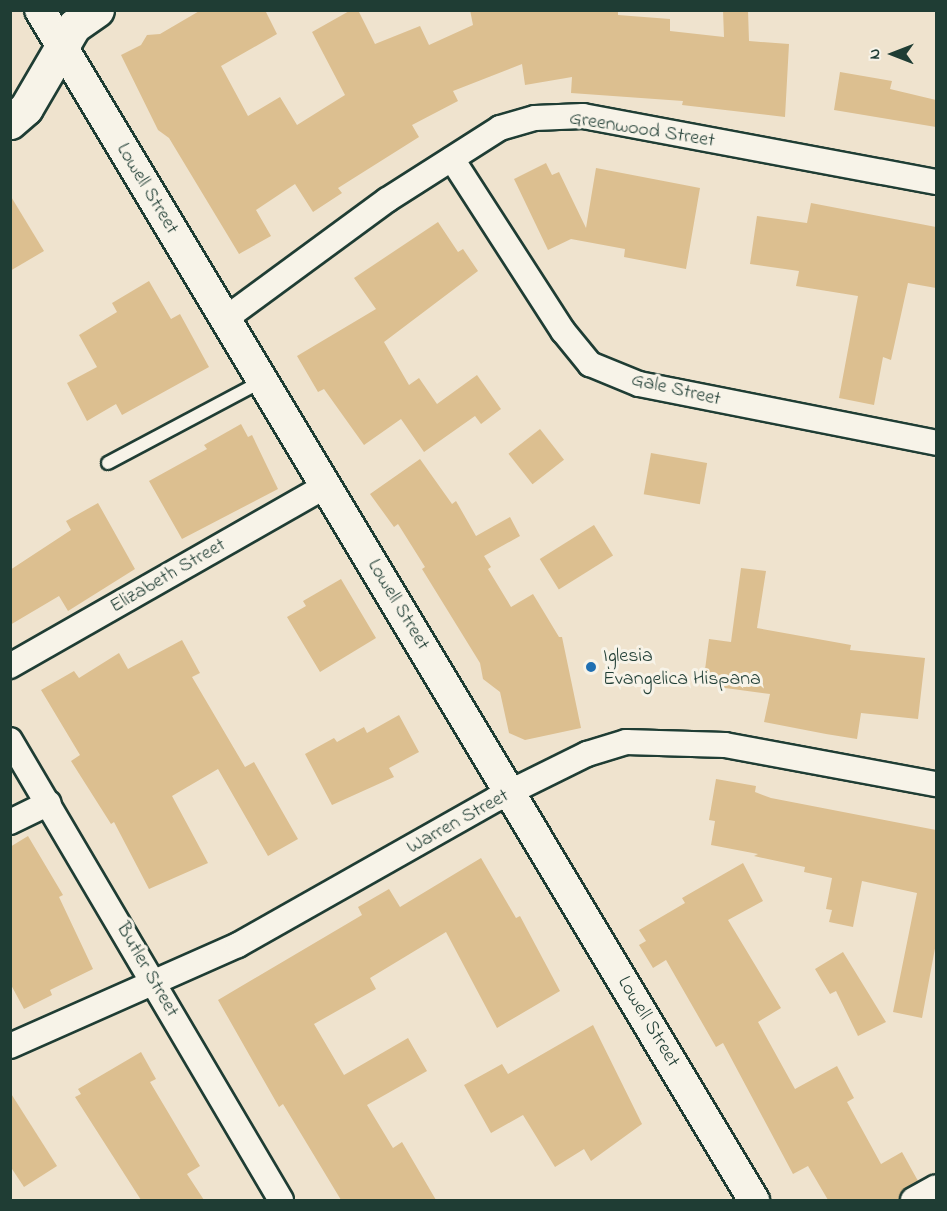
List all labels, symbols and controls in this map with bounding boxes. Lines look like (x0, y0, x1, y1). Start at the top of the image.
north arrow (863, 24, 923, 84)
text: N (863, 49, 887, 59)
street label: Greenwood Street (568, 107, 716, 153)
street label: Lowell Street (110, 139, 184, 239)
street label: Gale Street (629, 368, 723, 412)
street label: Elizabeth Street (106, 533, 230, 619)
street label: Lowell Street (361, 555, 435, 655)
place label: Iglesia Evangelica Hispana (603, 644, 761, 691)
marker: Iglesia Evangelica Hispana (584, 660, 598, 674)
street label: Warren Street (403, 784, 513, 860)
street label: Butler Street (110, 918, 184, 1022)
street label: Lowell Street (611, 972, 685, 1072)

